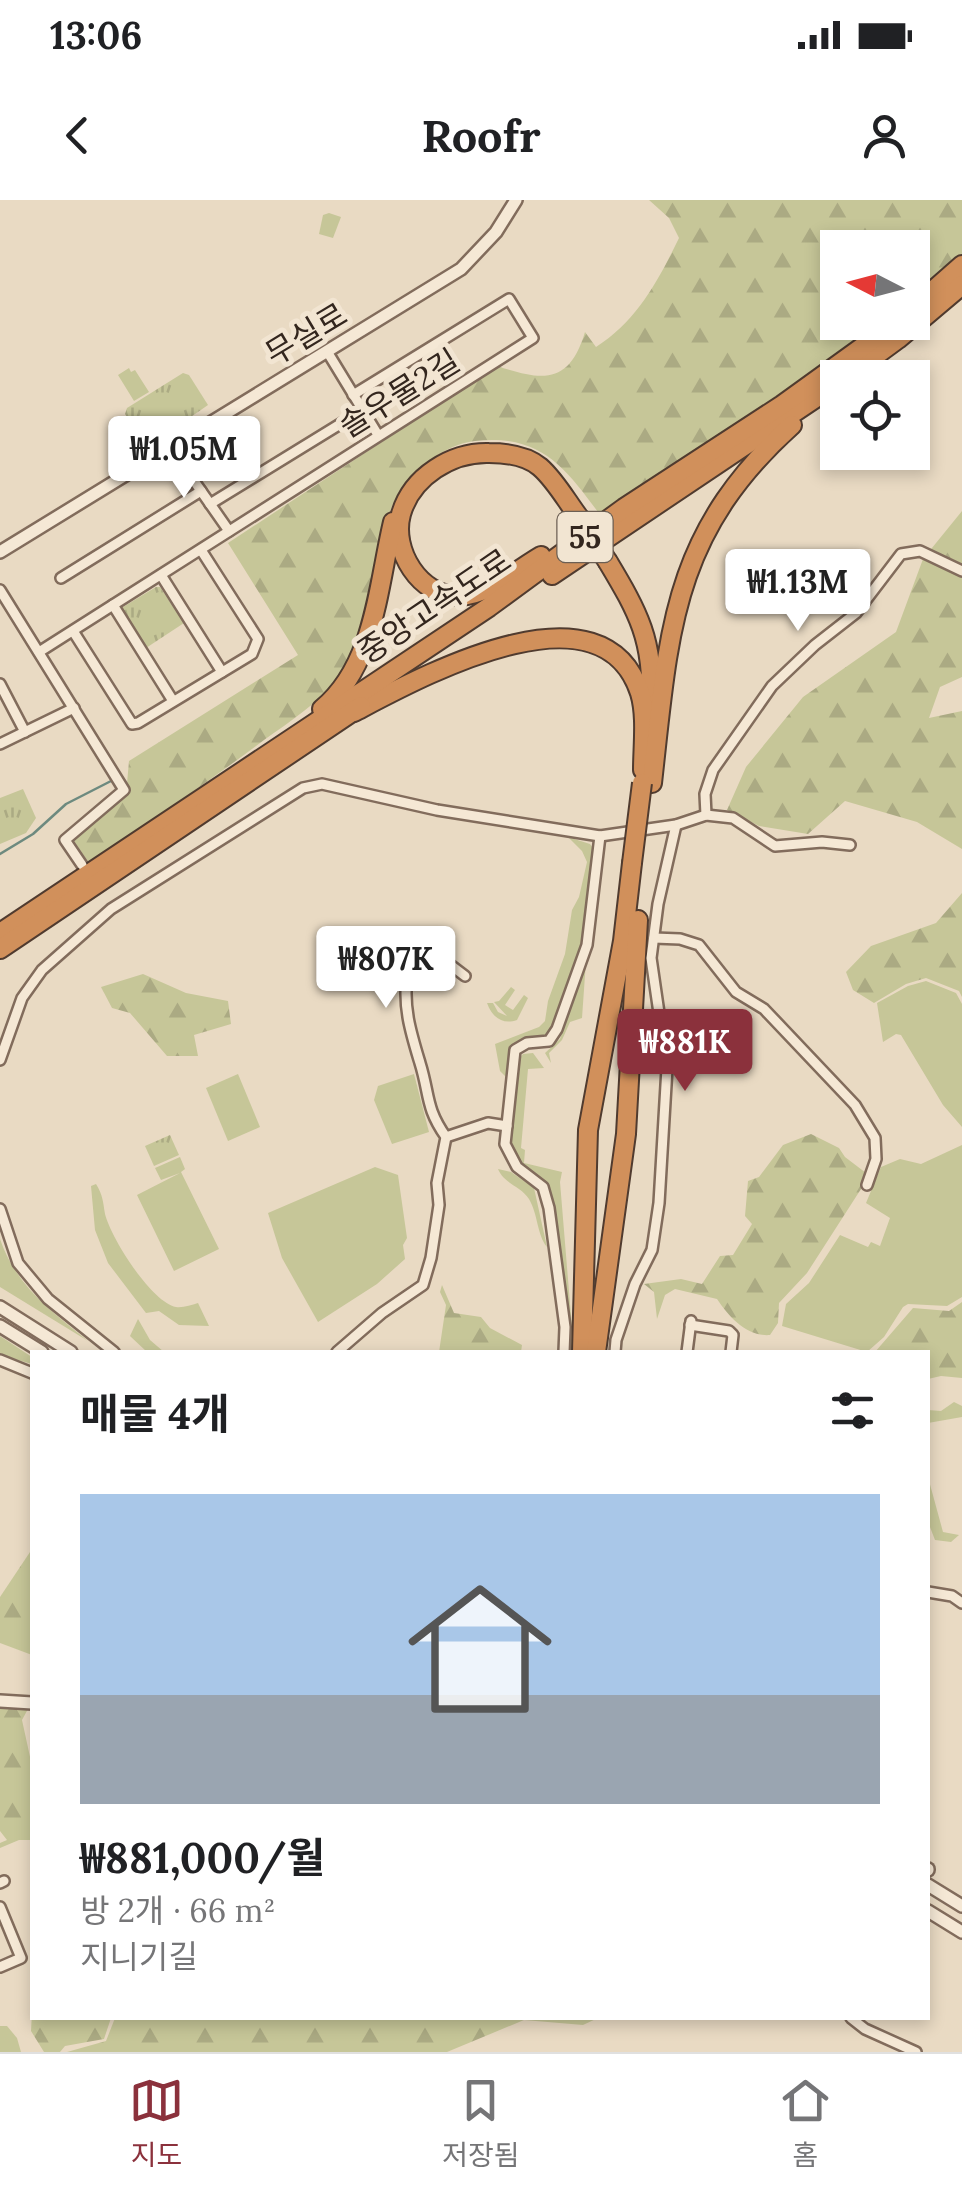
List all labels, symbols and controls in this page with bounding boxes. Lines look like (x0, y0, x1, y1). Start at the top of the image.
text: 13:06 (50, 11, 142, 59)
text: Roofr (421, 107, 541, 164)
icon: back (50, 108, 105, 163)
icon: person (857, 108, 912, 163)
north arrow (820, 230, 930, 340)
map controls (820, 230, 930, 470)
street label: 무실로 (258, 294, 354, 374)
street label: 솔우물2길 (331, 340, 467, 446)
button: locate (820, 360, 930, 470)
pin: ₩1.05M (103, 416, 265, 501)
text: ₩1.05M (130, 428, 238, 469)
road number: 55 (558, 512, 612, 562)
street label: 중앙고속도로 (349, 540, 519, 672)
pin: ₩1.13M (717, 549, 879, 634)
text: ₩1.13M (747, 561, 849, 602)
pin: ₩807K (316, 926, 456, 1011)
text: ₩807K (338, 938, 434, 979)
pin: ₩881K (615, 1009, 755, 1094)
text: ₩881K (639, 1021, 731, 1062)
icon: filters (825, 1383, 880, 1438)
text: 매물 4개 (80, 1387, 230, 1441)
icon: home (390, 1559, 570, 1739)
text: ₩881,000/월 (80, 1831, 325, 1885)
text: 방 2개 · 66 m² (80, 1890, 276, 1931)
text: 지니기길 (80, 1936, 198, 1977)
tab: 지도 (129, 2073, 184, 2173)
tab: 저장됨 (442, 2073, 520, 2173)
tab: 홈 (778, 2073, 833, 2173)

